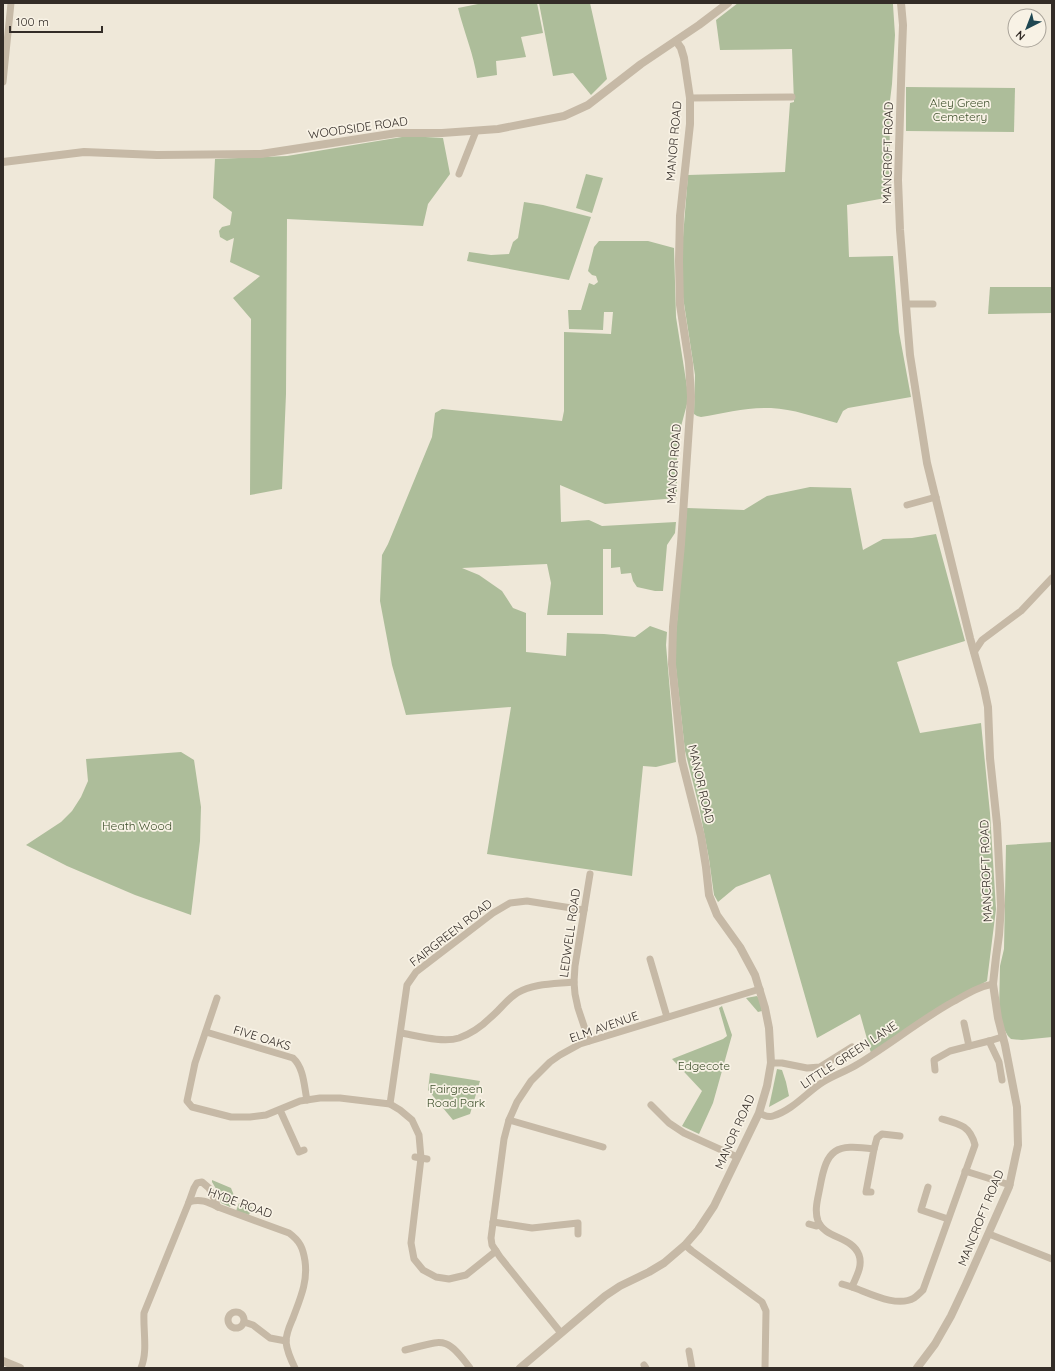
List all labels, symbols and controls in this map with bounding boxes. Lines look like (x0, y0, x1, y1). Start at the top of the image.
scale bar (10, 8, 102, 34)
north arrow (1007, 8, 1047, 48)
text: 100 m (16, 14, 49, 29)
text: N (1013, 28, 1028, 43)
park label: Aley Green Cemetery (930, 95, 990, 124)
street label: MANOR ROAD (663, 100, 685, 182)
street label: MANCROFT ROAD (879, 101, 896, 204)
street label: WOODSIDE ROAD (307, 113, 409, 142)
street label: MANOR ROAD (663, 423, 684, 505)
street label: MANOR ROAD (685, 743, 718, 825)
park label: Heath Wood (102, 818, 172, 833)
street label: MANCROFT ROAD (976, 819, 995, 922)
street label: LEDWELL ROAD (556, 887, 583, 978)
street label: FAIRGREEN ROAD (406, 896, 495, 969)
street label: ELM AVENUE (567, 1008, 640, 1045)
street label: LITTLE GREEN LANE (797, 1018, 900, 1091)
street label: FIVE OAKS (232, 1022, 293, 1053)
park label: Edgecote (678, 1058, 730, 1073)
park label: Fairgreen Road Park (427, 1081, 485, 1110)
street label: MANOR ROAD (711, 1092, 758, 1172)
street label: MANCROFT ROAD (954, 1167, 1007, 1268)
street label: HYDE ROAD (206, 1184, 275, 1221)

